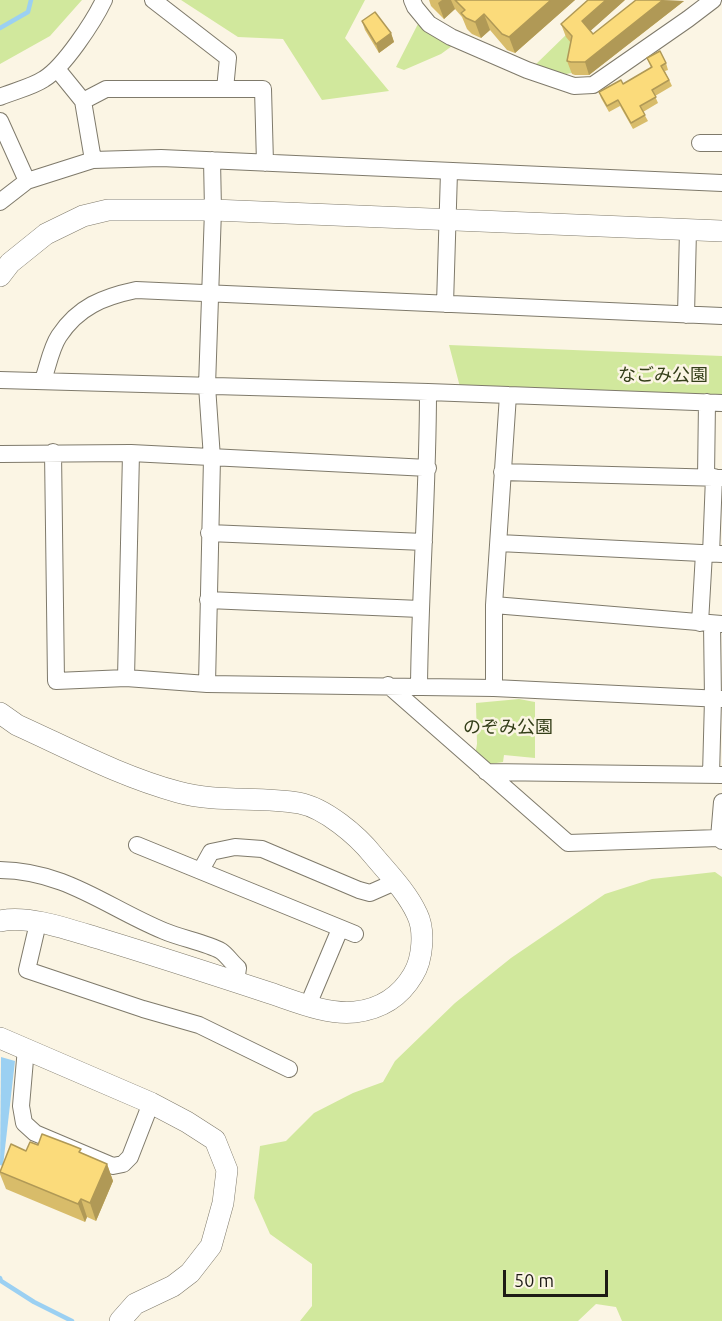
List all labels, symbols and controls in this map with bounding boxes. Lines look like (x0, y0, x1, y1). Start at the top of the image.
park label: なごみ公園 (618, 364, 708, 386)
park label: のぞみ公園 (463, 716, 553, 738)
scale bar (506, 1258, 611, 1296)
text: 50 m (514, 1270, 554, 1290)

